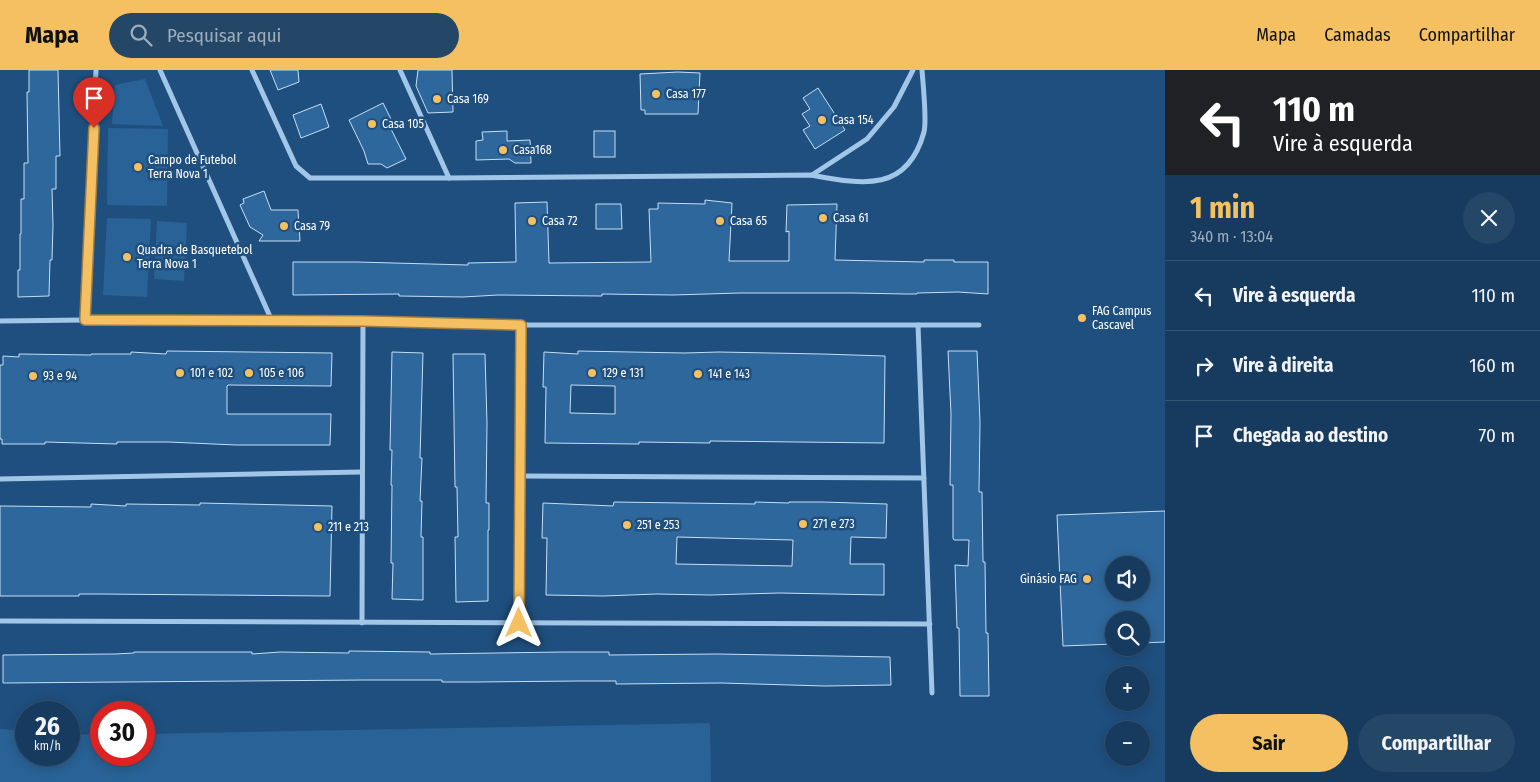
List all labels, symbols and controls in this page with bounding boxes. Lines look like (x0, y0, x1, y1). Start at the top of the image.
search box (109, 13, 459, 58)
text: Mapa (25, 21, 79, 49)
icon: search (127, 21, 155, 49)
text: Pesquisar aqui (167, 24, 281, 47)
text: Mapa (1256, 24, 1296, 46)
text: Camadas (1324, 24, 1391, 46)
text: Compartilhar (1419, 24, 1515, 46)
pin (73, 77, 115, 128)
icon: arrive (80, 84, 108, 112)
place label: Casa 177 (666, 87, 706, 101)
marker: Casa 177 (650, 88, 662, 100)
text: 110 m (1273, 88, 1355, 130)
icon: left (1190, 90, 1255, 155)
place label: Casa 169 (447, 92, 489, 106)
marker: Casa 169 (431, 93, 443, 105)
place label: Casa 154 (832, 113, 874, 127)
marker: Casa 154 (816, 114, 828, 126)
place label: Casa 105 (382, 117, 424, 131)
marker: Casa 105 (366, 118, 378, 130)
text: Vire à esquerda (1273, 130, 1413, 157)
place label: Casa168 (513, 143, 552, 157)
marker: Casa168 (497, 144, 509, 156)
place label: Campo de Futebol Terra Nova 1 (148, 153, 236, 181)
marker: Campo de Futebol Terra Nova 1 (132, 161, 144, 173)
text: 1 min (1190, 190, 1255, 226)
button: close (1463, 192, 1515, 244)
place label: Casa 61 (833, 211, 869, 225)
marker: Casa 61 (817, 212, 829, 224)
place label: Casa 72 (542, 214, 578, 228)
place label: Casa 65 (730, 214, 767, 228)
marker: Casa 72 (526, 215, 538, 227)
marker: Casa 65 (714, 215, 726, 227)
place label: Casa 79 (294, 219, 330, 233)
marker: Casa 79 (278, 220, 290, 232)
text: 340 m · 13:04 (1190, 227, 1273, 246)
place label: Quadra de Basquetebol Terra Nova 1 (137, 243, 252, 271)
marker: Quadra de Basquetebol Terra Nova 1 (121, 251, 133, 263)
icon: left (1190, 282, 1218, 310)
text: Vire à esquerda (1233, 284, 1355, 307)
text: 110 m (1471, 284, 1515, 307)
place label: FAG Campus Cascavel (1092, 304, 1151, 332)
marker: FAG Campus Cascavel (1076, 312, 1088, 324)
icon: right (1190, 352, 1218, 380)
text: Vire à direita (1233, 354, 1334, 377)
text: 160 m (1469, 354, 1515, 377)
place label: 101 e 102 (190, 366, 233, 380)
place label: 105 e 106 (259, 366, 304, 380)
place label: 129 e 131 (602, 366, 644, 380)
marker: 101 e 102 (174, 367, 186, 379)
marker: 105 e 106 (243, 367, 255, 379)
marker: 129 e 131 (586, 367, 598, 379)
place label: 141 e 143 (708, 367, 750, 381)
marker: 141 e 143 (692, 368, 704, 380)
place label: 93 e 94 (43, 369, 77, 383)
marker: 93 e 94 (27, 370, 39, 382)
icon: arrive (1190, 422, 1218, 450)
text: Chegada ao destino (1233, 424, 1388, 447)
text: 70 m (1479, 424, 1515, 447)
place label: 271 e 273 (813, 517, 855, 531)
place label: 251 e 253 (637, 518, 680, 532)
marker: 271 e 273 (797, 518, 809, 530)
marker: 251 e 253 (621, 519, 633, 531)
place label: 211 e 213 (328, 520, 369, 534)
marker: 211 e 213 (312, 521, 324, 533)
map controls (1105, 556, 1150, 766)
button: sound (1105, 556, 1150, 601)
place label: Ginásio FAG (1020, 572, 1077, 586)
marker: Ginásio FAG (1081, 573, 1093, 585)
position arrow (492, 596, 544, 648)
button: search (1105, 611, 1150, 656)
button: + (1105, 666, 1150, 711)
speed limit sign: 30 (90, 701, 155, 766)
text: 26 (35, 712, 60, 742)
button: Sair (1190, 714, 1348, 772)
button: Compartilhar (1358, 714, 1515, 772)
button: − (1105, 721, 1150, 766)
text: km/h (34, 739, 61, 753)

